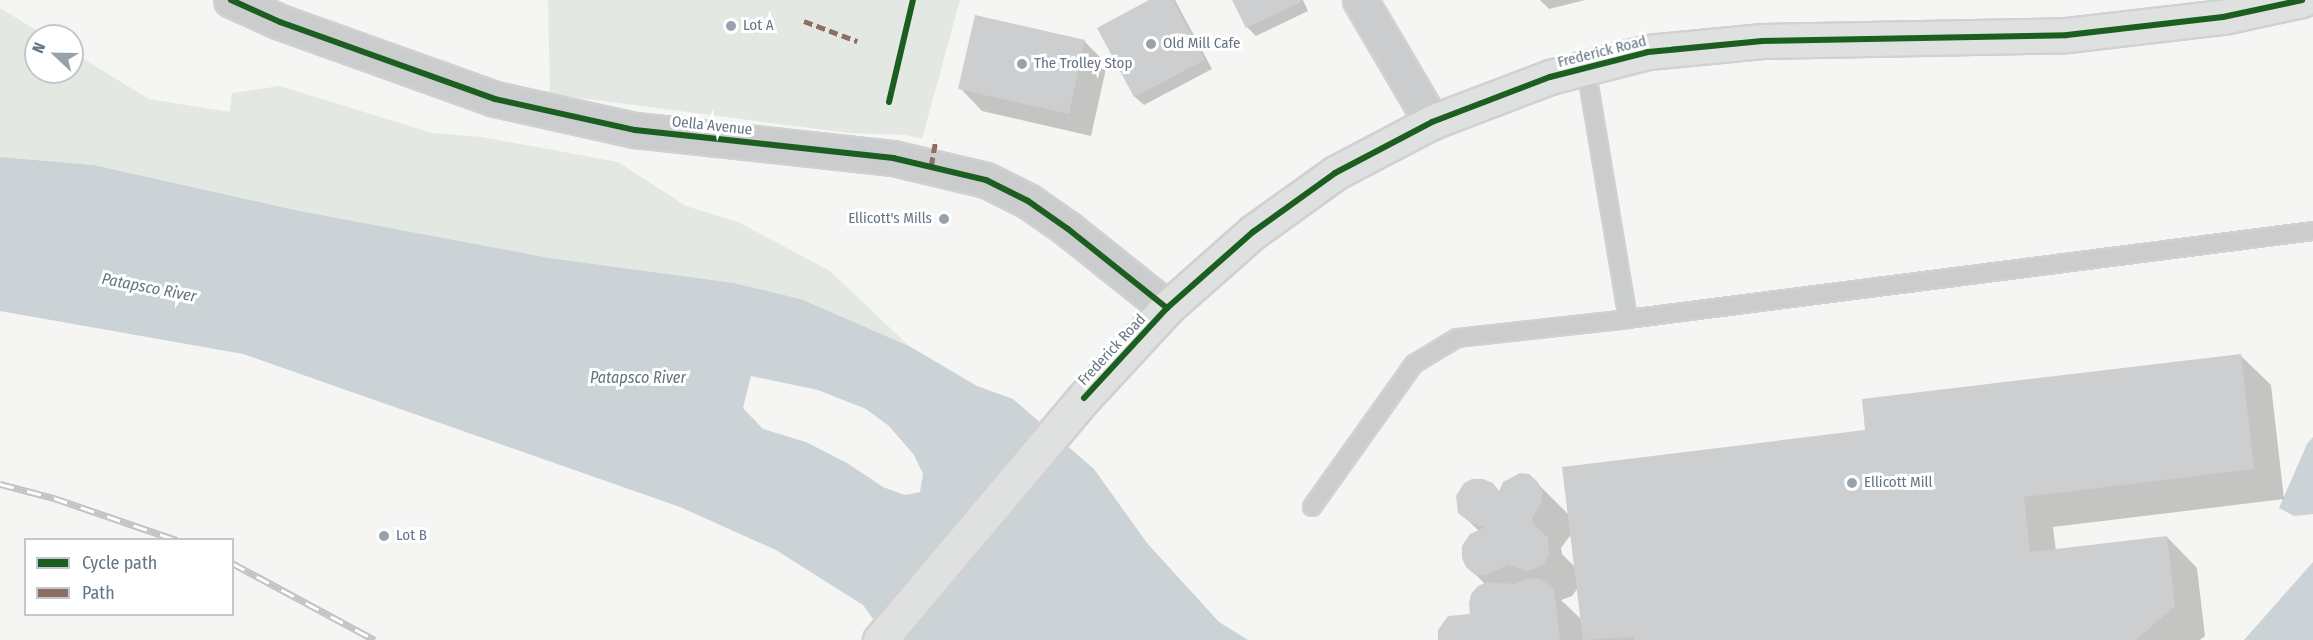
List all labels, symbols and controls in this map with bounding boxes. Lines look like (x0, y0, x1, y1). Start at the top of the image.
place label: Lot A (743, 17, 774, 35)
marker: Lot A (724, 19, 738, 33)
north arrow (24, 24, 84, 84)
street label: Frederick Road (1556, 32, 1648, 72)
place label: Old Mill Cafe (1163, 35, 1240, 53)
marker: Old Mill Cafe (1144, 37, 1158, 51)
text: N (28, 40, 49, 56)
place label: The Trolley Stop (1034, 55, 1132, 73)
marker: The Trolley Stop (1015, 57, 1029, 71)
street label: Oella Avenue (671, 113, 753, 139)
place label: Ellicott's Mills (848, 210, 932, 228)
marker: Ellicott's Mills (937, 212, 951, 226)
water label: Patapsco River (100, 269, 198, 307)
street label: Frederick Road (1074, 311, 1150, 389)
water label: Patapsco River (590, 368, 686, 388)
place label: Ellicott Mill (1864, 474, 1932, 492)
marker: Ellicott Mill (1845, 476, 1859, 490)
place label: Lot B (396, 527, 427, 545)
marker: Lot B (377, 529, 391, 543)
legend (24, 538, 234, 616)
text: Cycle path (82, 552, 157, 574)
text: Path (82, 582, 115, 604)

